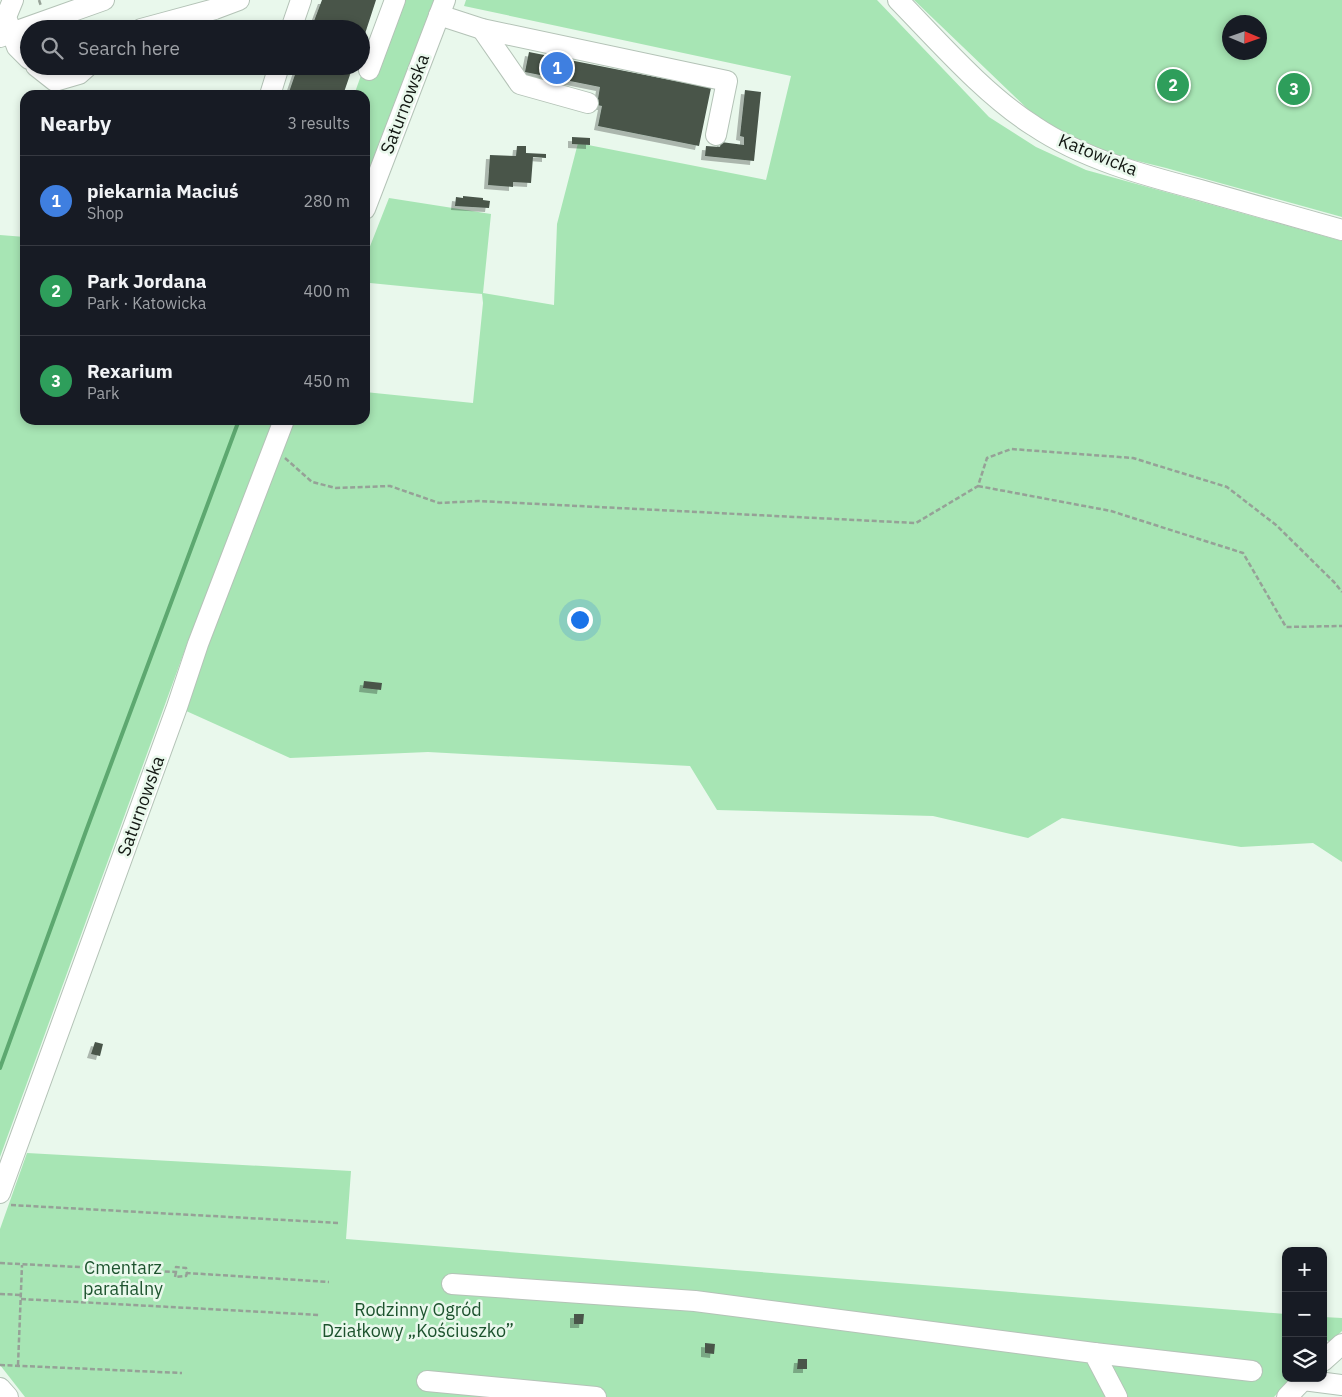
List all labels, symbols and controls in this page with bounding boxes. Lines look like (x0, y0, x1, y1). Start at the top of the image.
north arrow (1222, 15, 1267, 60)
search box (20, 20, 370, 75)
icon: search (38, 34, 66, 62)
text: Search here (78, 36, 180, 60)
pin: 1 (541, 49, 573, 87)
street label: Saturnowska (375, 50, 434, 157)
pin: 2 (1157, 66, 1189, 104)
pin: 3 (1278, 70, 1310, 108)
text: Nearby (40, 109, 111, 137)
text: 3 results (287, 113, 350, 133)
street label: Katowicka (1055, 128, 1142, 181)
text: piekarnia Maciuś (87, 179, 239, 203)
text: 1 (51, 191, 61, 211)
text: 280 m (303, 191, 350, 211)
text: Shop (87, 203, 124, 223)
text: Park Jordana (87, 269, 207, 293)
text: 2 (51, 281, 61, 301)
text: 400 m (303, 281, 350, 301)
text: Park · Katowicka (87, 293, 206, 313)
text: Rexarium (87, 359, 173, 383)
text: 3 (51, 371, 61, 391)
text: 450 m (303, 371, 350, 391)
text: Park (87, 383, 119, 403)
your location (567, 607, 593, 633)
street label: Saturnowska (112, 752, 169, 859)
map controls (1282, 1247, 1327, 1382)
button: + (1282, 1247, 1327, 1292)
park label: Cmentarz parafialny (83, 1256, 163, 1300)
button: − (1282, 1292, 1327, 1337)
park label: Rodzinny Ogród Działkowy „Kościuszko” (322, 1298, 514, 1342)
button: layers (1282, 1337, 1327, 1382)

